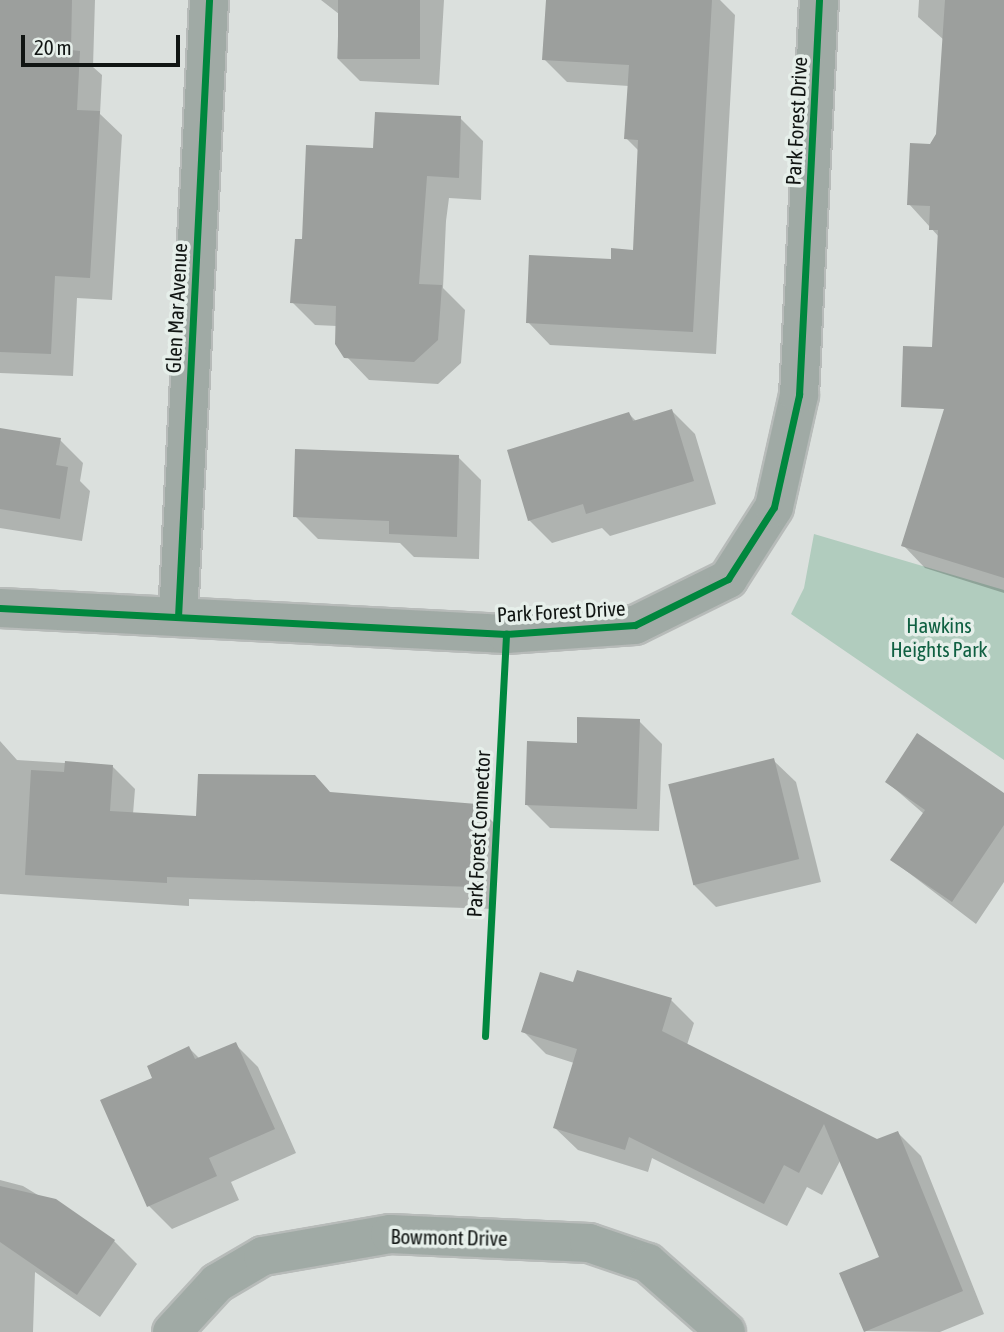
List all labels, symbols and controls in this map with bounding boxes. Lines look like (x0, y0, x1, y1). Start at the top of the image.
scale bar (24, 21, 184, 65)
text: 20 m (34, 35, 72, 59)
street label: Park Forest Drive (780, 56, 812, 186)
street label: Glen Mar Avenue (160, 242, 192, 374)
street label: Park Forest Drive (496, 595, 626, 627)
park label: Hawkins Heights Park (890, 612, 988, 662)
street label: Park Forest Connector (461, 750, 495, 918)
street label: Bowmont Drive (390, 1223, 508, 1251)

